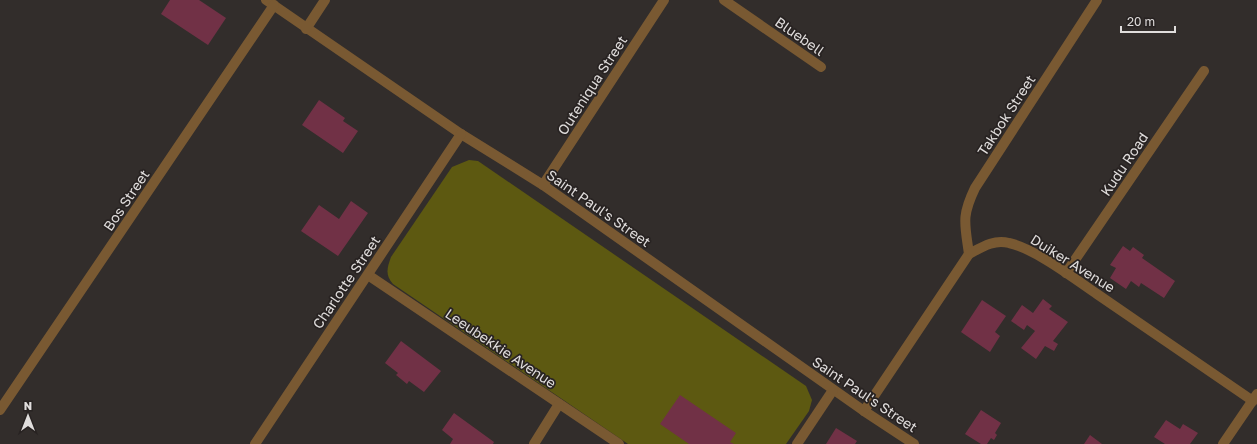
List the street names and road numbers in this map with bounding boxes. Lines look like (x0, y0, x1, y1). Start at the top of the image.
street label: Bluebell (772, 13, 828, 59)
street label: Outeniqua Street (554, 32, 630, 138)
street label: Takbok Street (974, 71, 1038, 159)
street label: Kudu Road (1097, 129, 1151, 199)
street label: Bos Street (99, 166, 153, 234)
street label: Saint Paul's Street (544, 166, 654, 250)
street label: Duiker Avenue (1028, 230, 1118, 296)
street label: Charlotte Street (309, 232, 383, 332)
street label: Leeubekkie Avenue (442, 305, 560, 391)
street label: Saint Paul's Street (809, 353, 921, 435)

